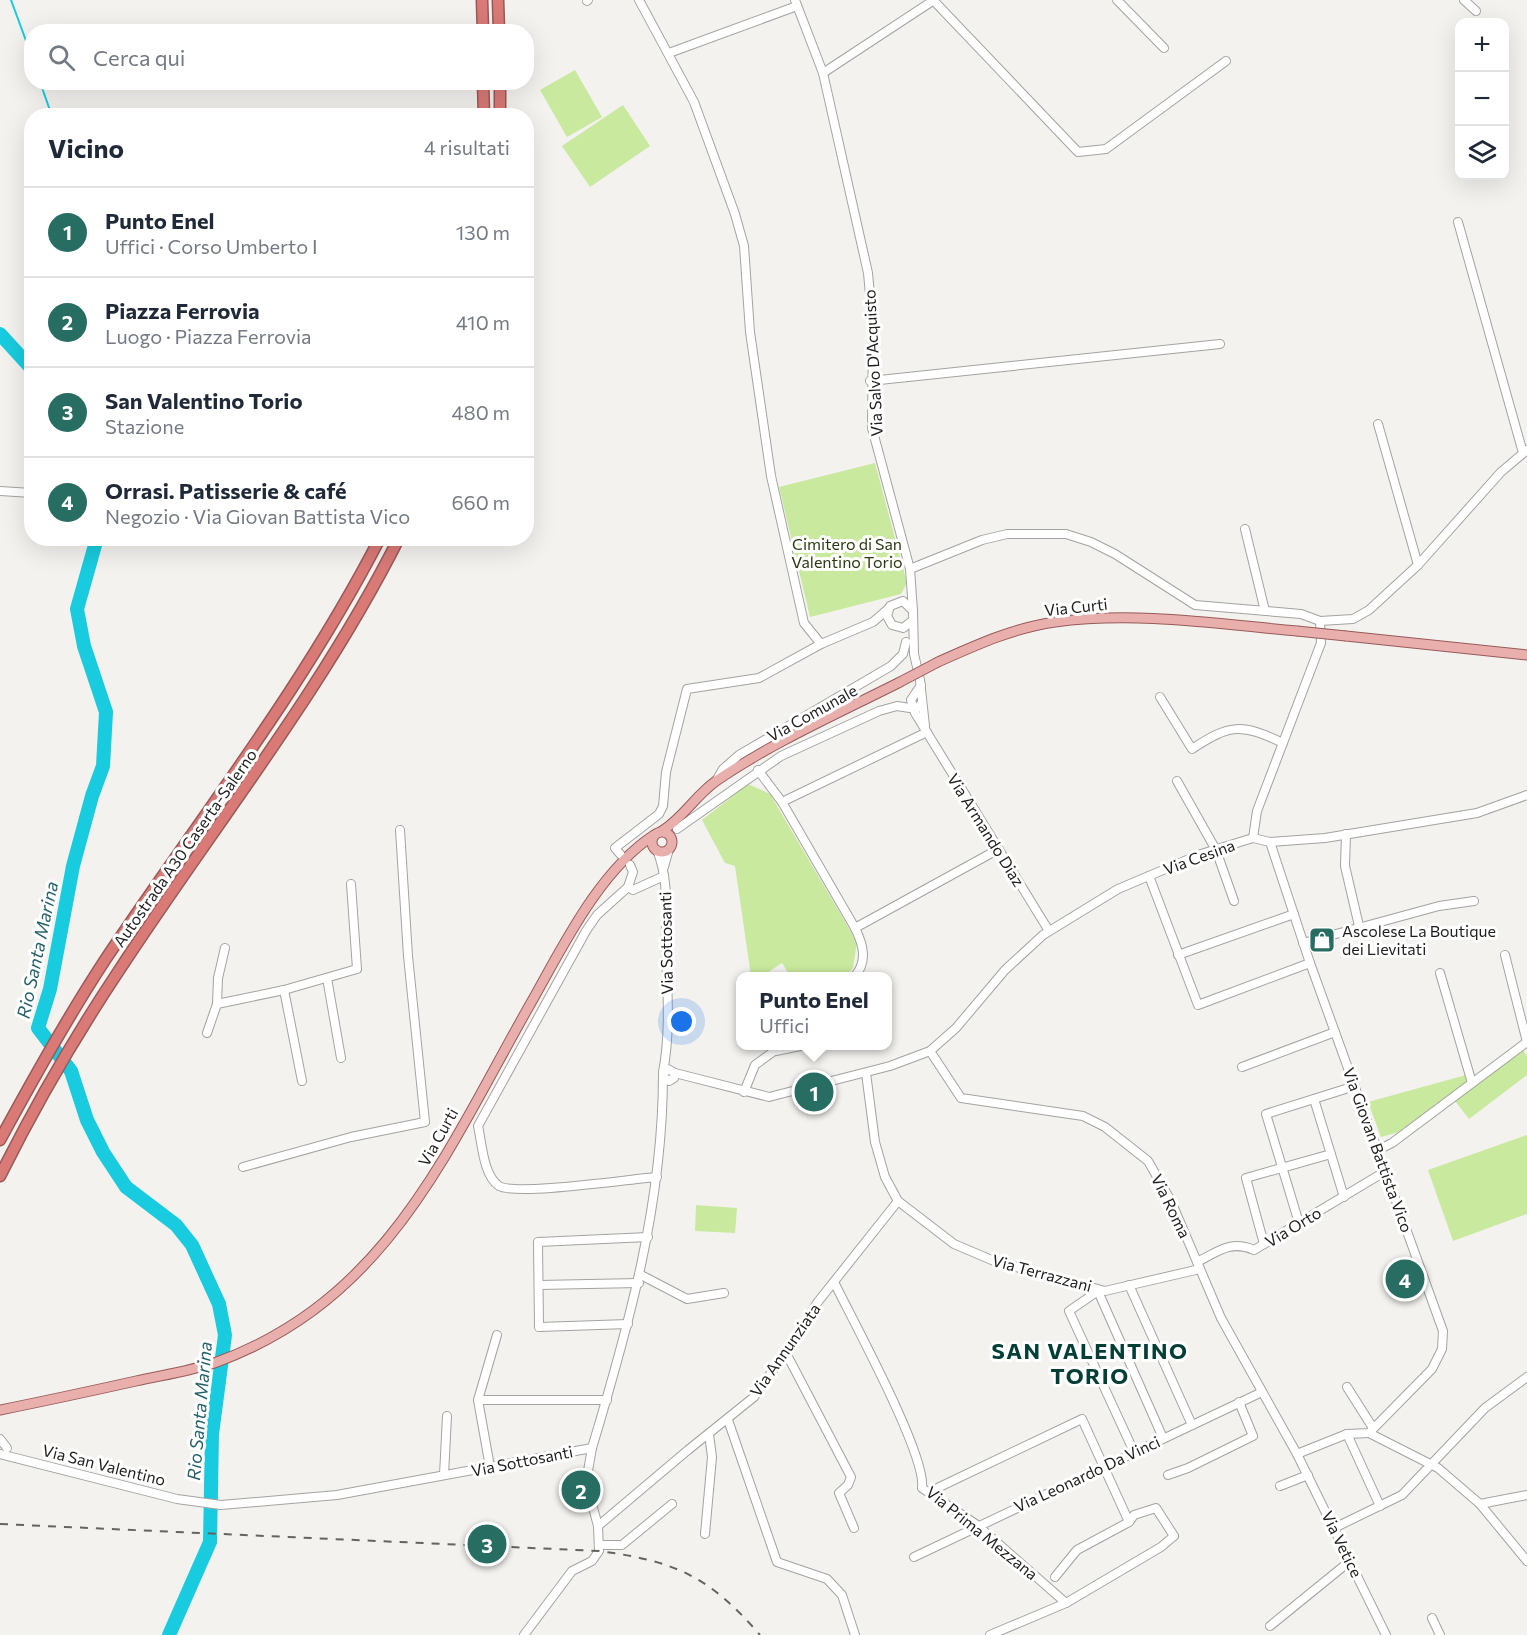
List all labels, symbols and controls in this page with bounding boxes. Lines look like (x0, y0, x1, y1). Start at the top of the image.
map controls (1455, 18, 1509, 180)
button: + (1455, 18, 1509, 72)
search box (24, 24, 534, 90)
icon: search (45, 41, 78, 74)
text: Cerca qui (93, 44, 185, 71)
button: − (1455, 72, 1509, 126)
button: layers (1455, 126, 1509, 180)
text: Vicino (48, 132, 124, 163)
text: 4 risultati (424, 135, 510, 159)
text: Punto Enel (105, 207, 215, 234)
text: 1 (63, 220, 72, 244)
text: 130 m (456, 220, 510, 244)
text: Uffici · Corso Umberto I (105, 234, 318, 258)
street label: Via Salvo D'Acquisto (859, 289, 886, 437)
text: Piazza Ferrovia (105, 297, 260, 324)
text: 2 (62, 310, 73, 334)
text: 410 m (456, 310, 510, 334)
text: Luogo · Piazza Ferrovia (105, 324, 312, 348)
text: San Valentino Torio (105, 387, 303, 414)
text: 3 (62, 400, 73, 424)
text: 480 m (452, 400, 510, 424)
text: Stazione (105, 414, 184, 438)
text: Orrasi. Patisserie & café (105, 477, 347, 504)
text: 4 (61, 490, 74, 514)
text: 660 m (451, 490, 510, 514)
text: Negozio · Via Giovan Battista Vico (105, 504, 410, 528)
park label: Cimitero di San Valentino Torio (791, 534, 903, 571)
street label: Via Curti (1043, 594, 1109, 619)
street label: Via Comunale (763, 680, 860, 745)
street label: Autostrada A30 Caserta-Salerno (109, 745, 260, 950)
street label: Via Armando Diaz (944, 770, 1029, 890)
street label: Via Cesina (1160, 835, 1237, 878)
water label: Rio Santa Marina (12, 879, 62, 1020)
street label: Via Sottosanti (655, 891, 676, 995)
place label: Ascolese La Boutique dei Lievitati (1342, 921, 1496, 958)
shop icon: Ascolese La Boutique dei Lievitati (1307, 925, 1337, 955)
popup (736, 972, 892, 1050)
text: Punto Enel (759, 986, 869, 1013)
your location (667, 1007, 696, 1036)
text: Uffici (759, 1013, 809, 1037)
street label: Via Giovan Battista Vico (1340, 1065, 1417, 1235)
pin: 1 (794, 1070, 834, 1114)
street label: Via Curti (414, 1104, 461, 1169)
street label: Via Roma (1148, 1171, 1195, 1241)
street label: Via Orto (1261, 1202, 1324, 1251)
street label: Via Terrazzani (990, 1250, 1094, 1295)
pin: 4 (1386, 1256, 1424, 1302)
street label: Via Annunziata (745, 1299, 824, 1400)
district label: SAN VALENTINO TORIO (992, 1337, 1188, 1389)
water label: Rio Santa Marina (182, 1341, 216, 1481)
street label: Via Leonardo Da Vinci (1011, 1431, 1163, 1516)
street label: Via San Valentino (41, 1440, 168, 1489)
street label: Via Sottosanti (469, 1441, 574, 1480)
pin: 2 (562, 1468, 600, 1512)
street label: Via Prima Mezzana (923, 1482, 1042, 1583)
street label: Via Vetice (1318, 1507, 1367, 1580)
pin: 3 (468, 1522, 506, 1566)

